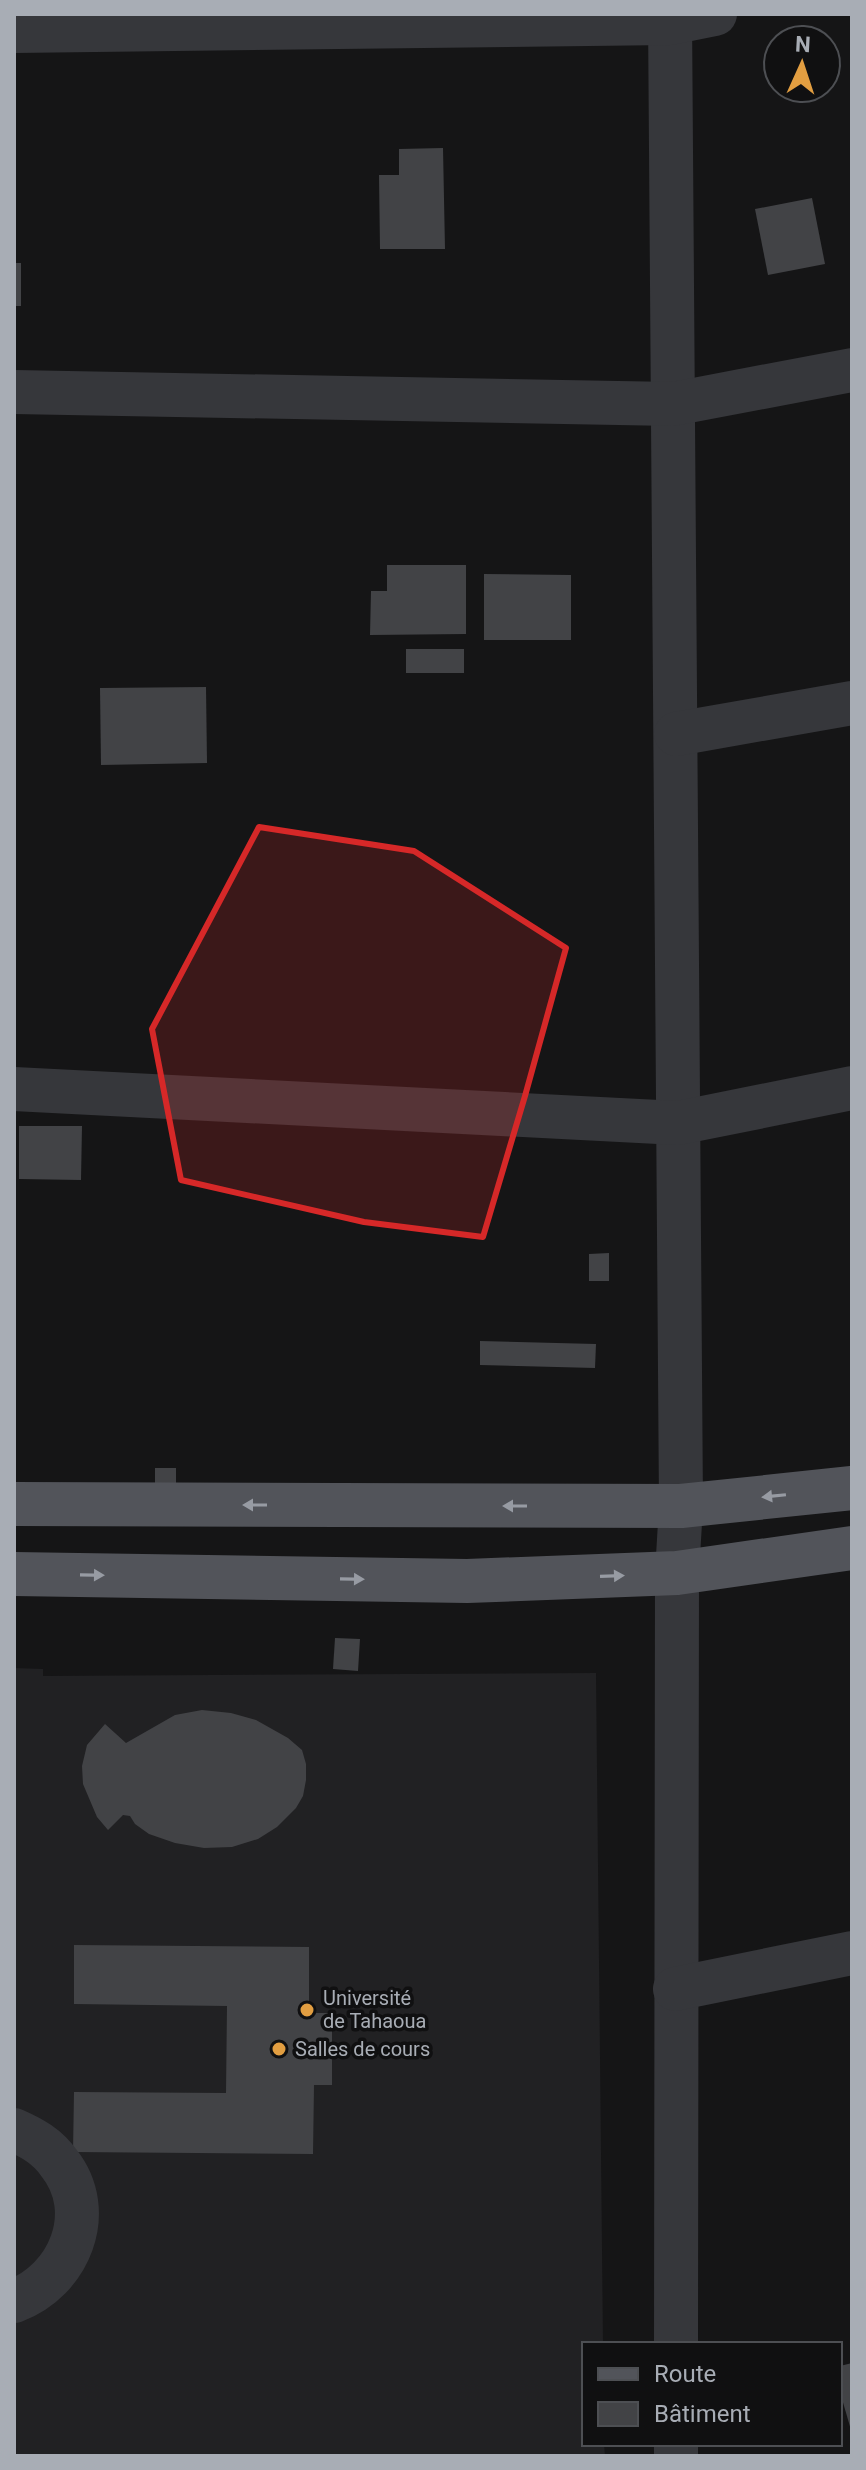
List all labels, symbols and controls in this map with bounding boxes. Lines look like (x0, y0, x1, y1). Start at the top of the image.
north arrow (762, 24, 842, 104)
text: N (795, 32, 811, 57)
one-way arrow (762, 1490, 787, 1503)
one-way arrow (242, 1498, 267, 1511)
one-way arrow (502, 1499, 527, 1512)
one-way arrow (80, 1569, 105, 1581)
one-way arrow (600, 1569, 625, 1582)
one-way arrow (340, 1573, 365, 1585)
place label: Université de Tahaoua (323, 1986, 426, 2033)
marker: Université de Tahaoua (298, 2001, 316, 2019)
place label: Salles de cours (295, 2037, 430, 2061)
marker: Salles de cours (270, 2040, 288, 2058)
legend (582, 2342, 842, 2446)
text: Route (654, 2360, 716, 2388)
text: Bâtiment (654, 2400, 751, 2428)

